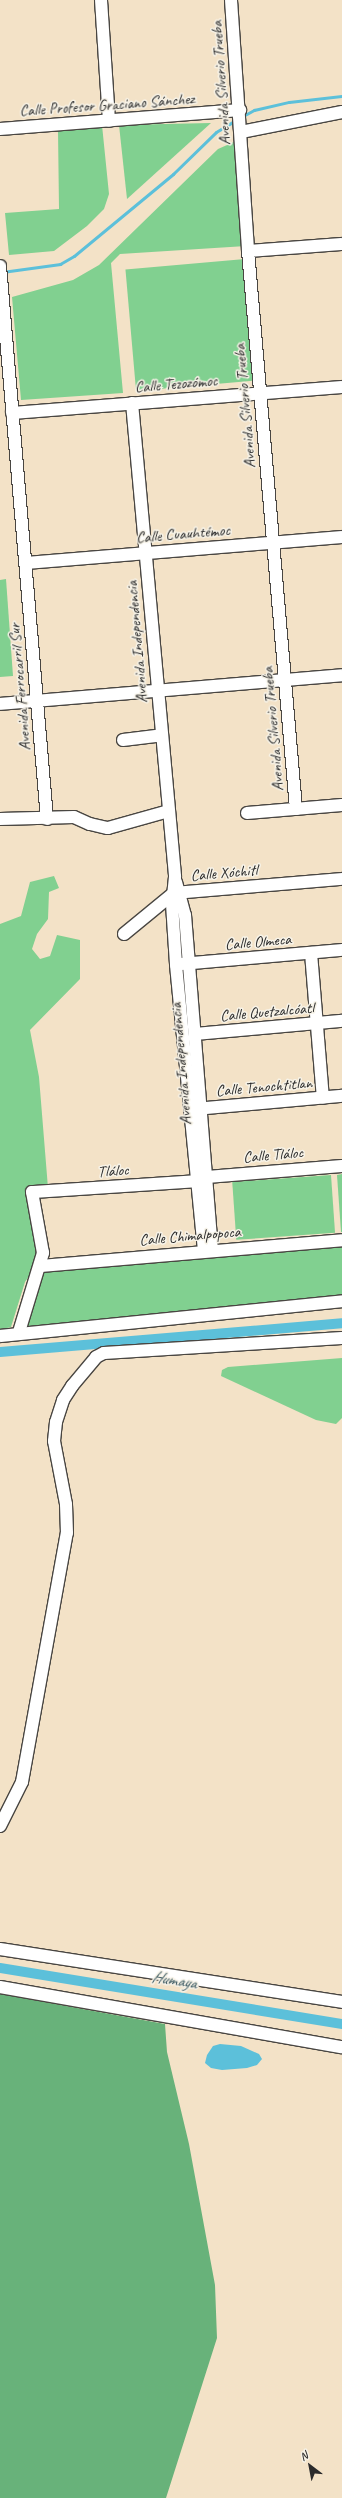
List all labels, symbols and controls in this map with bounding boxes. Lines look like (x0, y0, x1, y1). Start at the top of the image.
street label: Avenida Silverio Trueba (207, 20, 235, 146)
street label: Calle Profesor Graciano Sánchez (19, 89, 195, 121)
street label: Avenida Silverio Trueba (230, 343, 260, 469)
street label: Calle Tezozómoc (134, 371, 218, 397)
street label: Calle Cuauhtémoc (136, 520, 230, 548)
street label: Avenida Independencia (122, 580, 152, 704)
street label: Avenida Ferrocarril Sur (5, 623, 35, 751)
street label: Avenida Silverio Trueba (258, 666, 288, 792)
street label: Calle Xóchitl (190, 861, 258, 885)
street label: Calle Olmeca (224, 930, 292, 954)
street label: Calle Quetzalcóatl (219, 998, 315, 1026)
street label: Avenida Independencia (166, 1002, 196, 1126)
street label: Calle Tenochtitlan (215, 1073, 313, 1101)
street label: Calle Tláloc (242, 1143, 304, 1167)
street label: Tláloc (97, 1160, 129, 1182)
street label: Calle Chimalpopoca (139, 1222, 241, 1250)
water label: Humaya (150, 1966, 198, 1994)
north arrow (290, 2446, 330, 2486)
text: N (297, 2448, 310, 2464)

